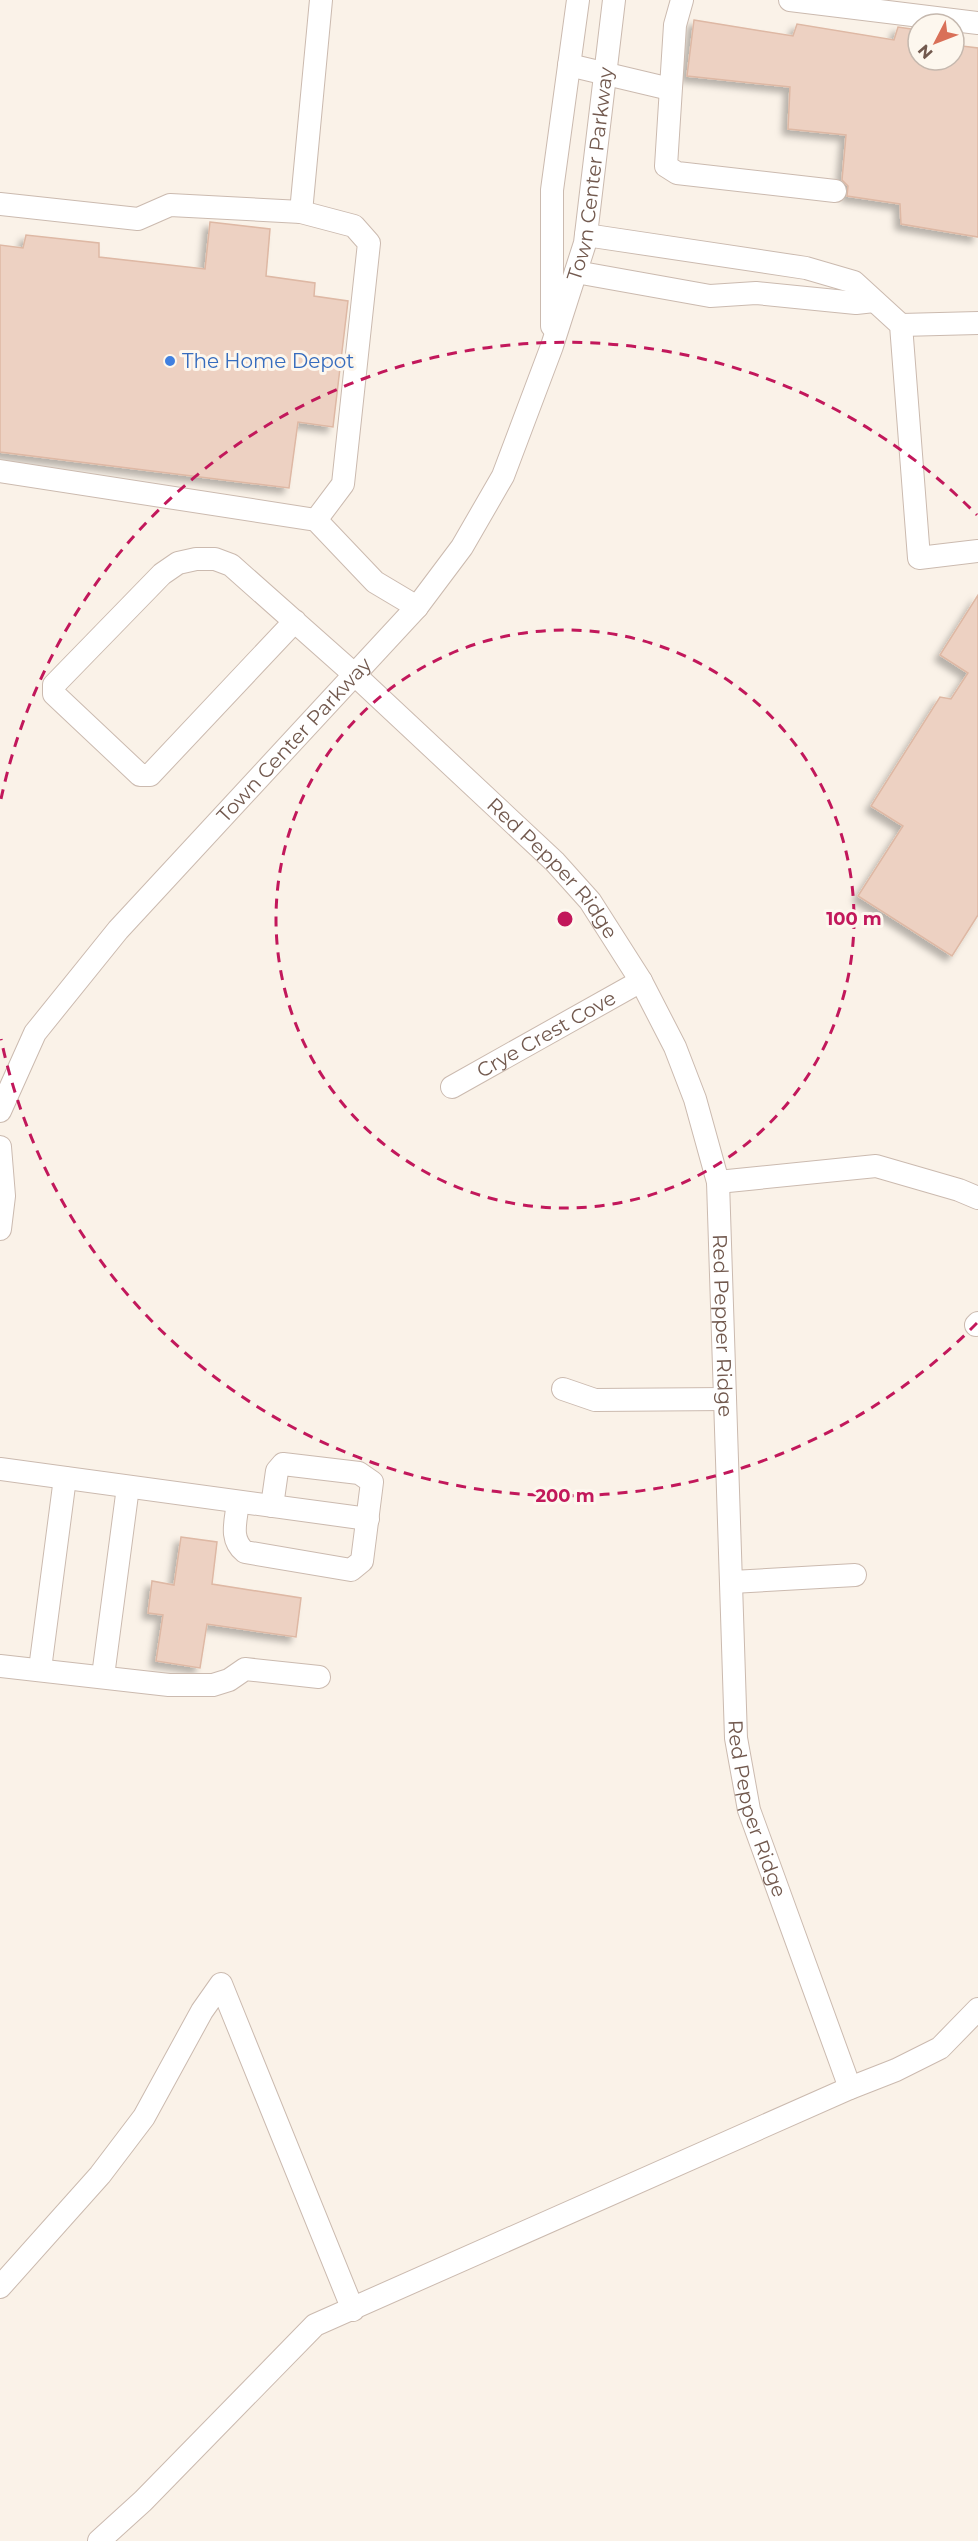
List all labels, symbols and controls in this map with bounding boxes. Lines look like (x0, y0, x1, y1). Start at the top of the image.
north arrow (906, 12, 966, 72)
text: N (914, 41, 937, 63)
street label: Town Center Parkway (562, 66, 618, 284)
place label: The Home Depot (182, 349, 354, 373)
marker: The Home Depot (163, 354, 177, 368)
street label: Town Center Parkway (212, 652, 376, 827)
street label: Red Pepper Ridge (482, 793, 623, 943)
text: 100 m (826, 908, 882, 930)
centre of rings (555, 909, 575, 929)
street label: Crye Crest Cove (472, 986, 620, 1083)
street label: Red Pepper Ridge (708, 1234, 738, 1418)
text: 200 m (535, 1485, 595, 1507)
street label: Red Pepper Ridge (723, 1719, 792, 1900)

